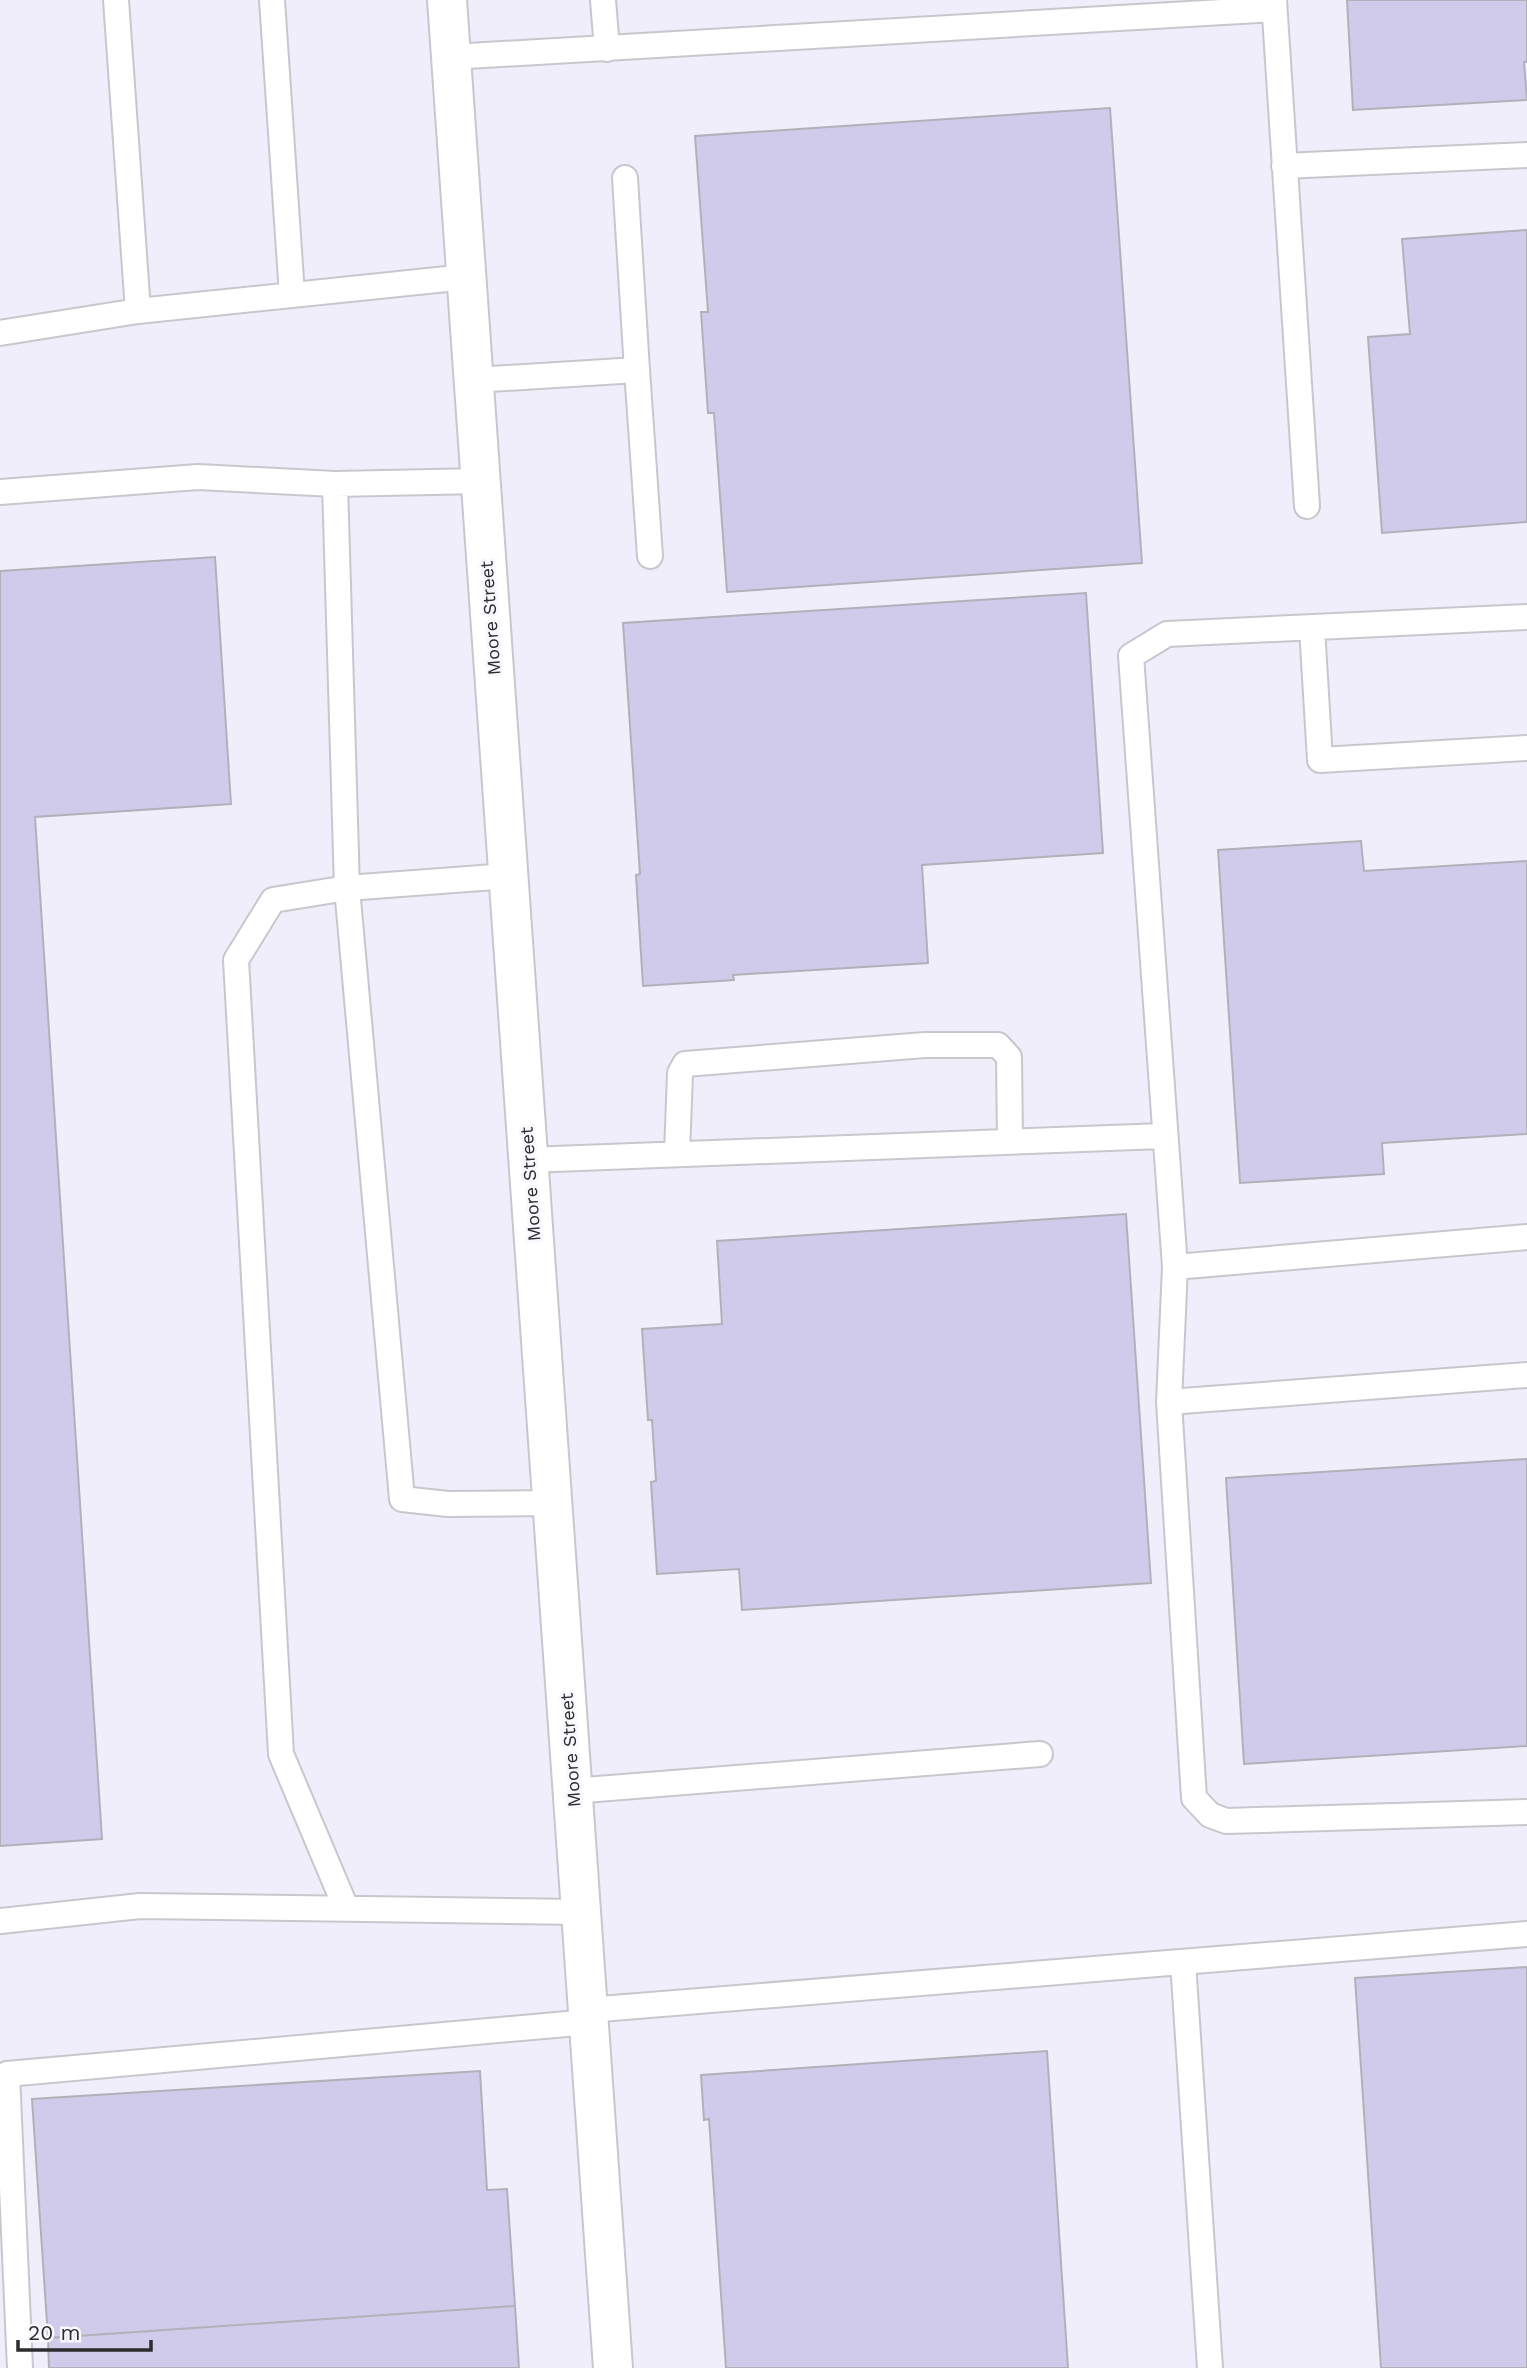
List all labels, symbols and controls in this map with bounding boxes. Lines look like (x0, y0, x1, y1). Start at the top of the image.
street label: Moore Street (475, 560, 504, 676)
street label: Moore Street (515, 1126, 544, 1242)
street label: Moore Street (555, 1692, 584, 1808)
scale bar (18, 2308, 150, 2352)
text: 20 m (28, 2320, 80, 2345)

